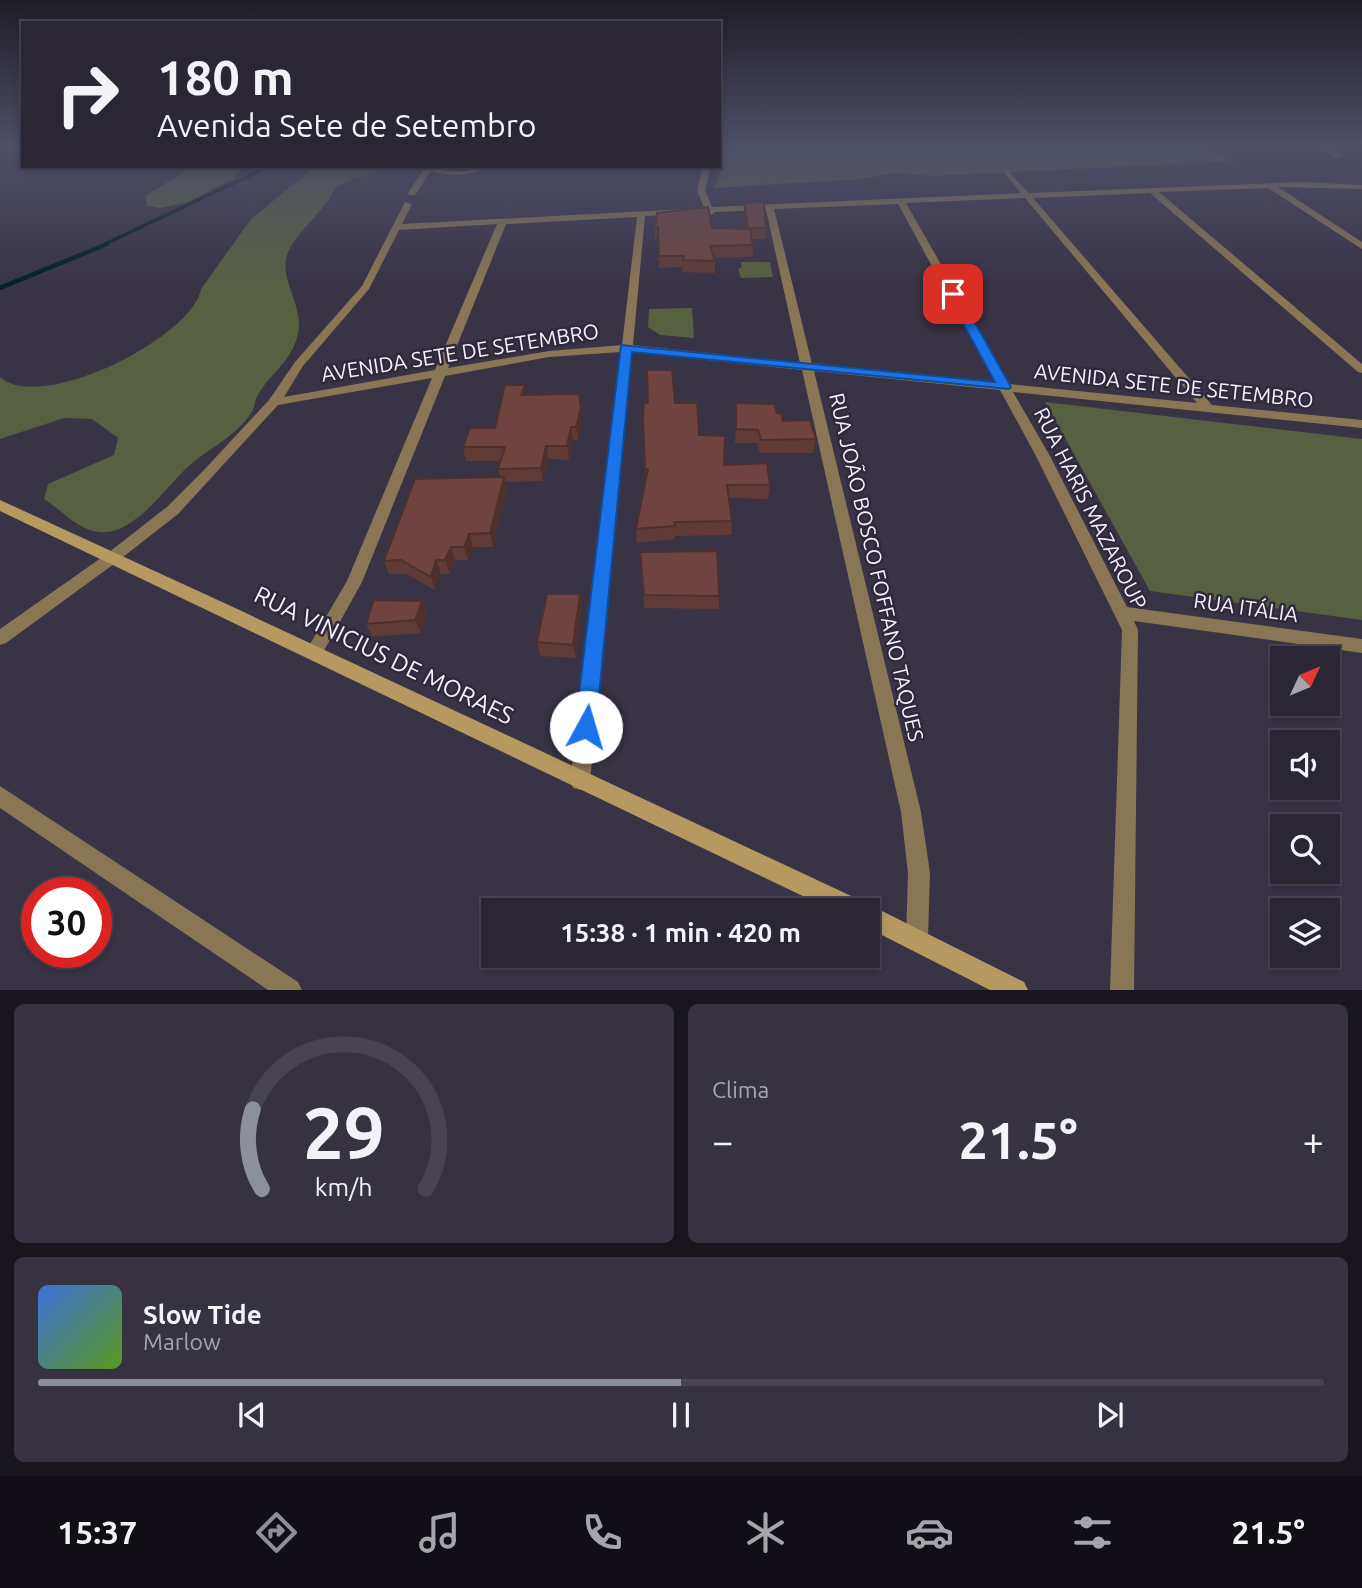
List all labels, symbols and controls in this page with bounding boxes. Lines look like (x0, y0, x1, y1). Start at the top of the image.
icon: right (42, 49, 133, 140)
text: 180 m (157, 49, 294, 104)
text: Avenida Sete de Setembro (157, 107, 537, 143)
pin (923, 264, 983, 324)
icon: arrive (934, 275, 972, 313)
street label: AVENIDA SETE DE SETEMBRO (319, 318, 601, 386)
street label: AVENIDA SETE DE SETEMBRO (1033, 358, 1315, 412)
street label: RUA JOÃO BOSCO FOFFANO TAQUES (825, 390, 929, 744)
street label: RUA HARIS MAZAROUP (1030, 403, 1152, 613)
street label: RUA VINICIUS DE MORAES (250, 580, 518, 730)
street label: RUA ITÁLIA (1192, 588, 1300, 626)
north arrow (1270, 646, 1340, 716)
map controls (1270, 646, 1340, 968)
position arrow (549, 690, 623, 764)
button: sound (1270, 730, 1340, 800)
button: search (1270, 814, 1340, 884)
speed limit sign: 30 (21, 877, 112, 968)
button: layers (1270, 898, 1340, 968)
text: 15:38 · 1 min · 420 m (560, 918, 801, 947)
text: Clima (712, 1077, 769, 1102)
text: 29 (303, 1092, 385, 1174)
text: 21.5° (958, 1111, 1078, 1169)
text: − (712, 1120, 733, 1162)
text: + (1303, 1120, 1324, 1162)
text: km/h (315, 1173, 373, 1201)
text: Slow Tide (143, 1300, 262, 1329)
text: Marlow (143, 1329, 221, 1354)
icon: previous (233, 1396, 271, 1434)
icon: pause (662, 1396, 700, 1434)
icon: next (1091, 1396, 1129, 1434)
icon: directions (252, 1508, 301, 1557)
icon: music (415, 1508, 464, 1557)
icon: phone (578, 1508, 627, 1557)
icon: climate (741, 1508, 790, 1557)
icon: car (905, 1508, 954, 1557)
icon: filters (1068, 1508, 1117, 1557)
text: 15:37 (57, 1514, 137, 1550)
text: 21.5° (1231, 1514, 1305, 1550)

